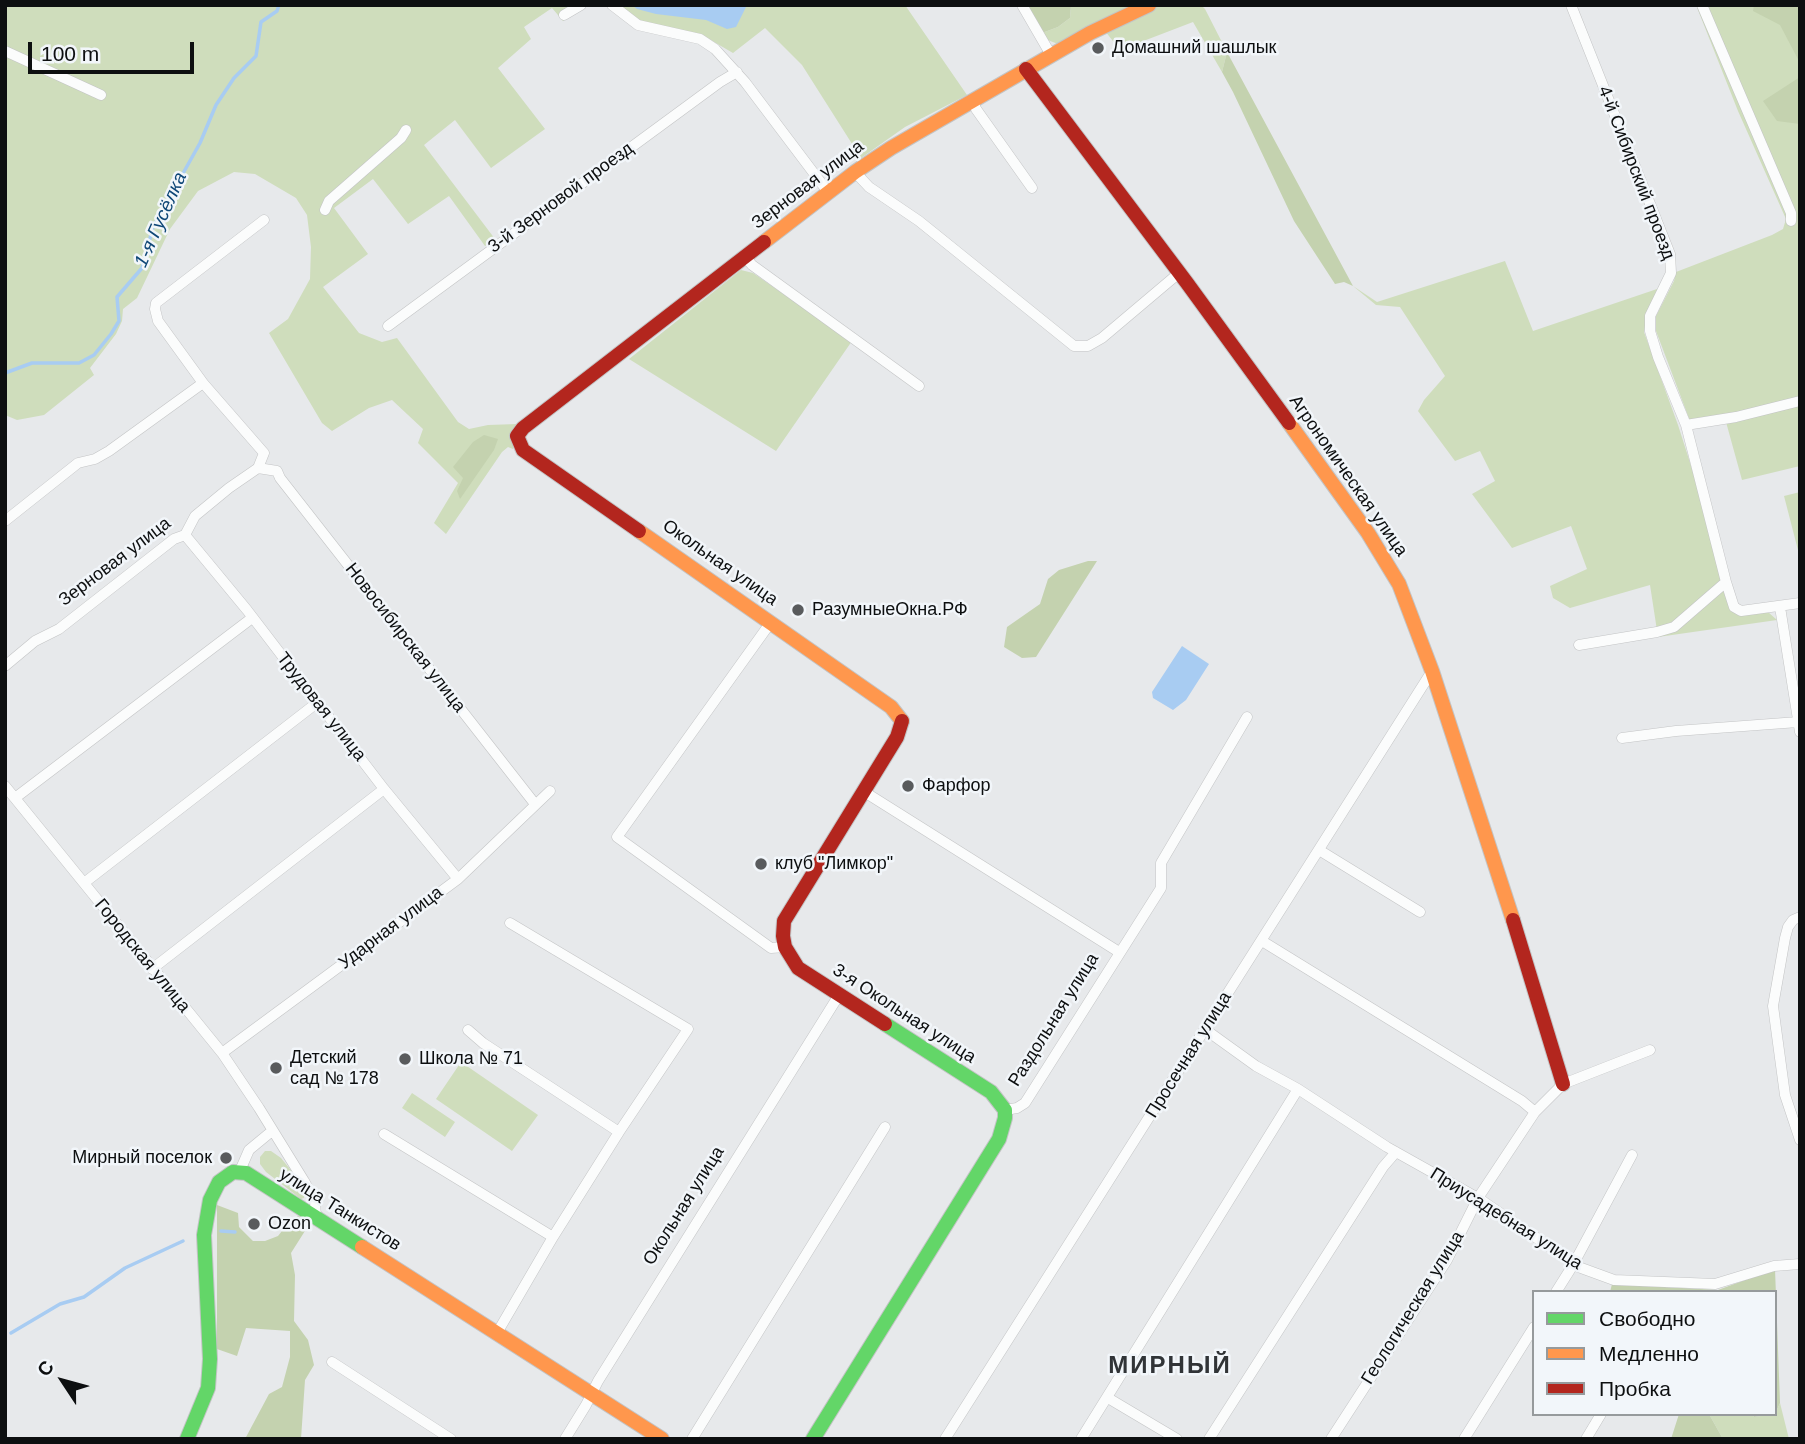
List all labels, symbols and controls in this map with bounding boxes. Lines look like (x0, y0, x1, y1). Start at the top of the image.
scale bar (32, 28, 198, 72)
place label: Домашний шашлык (1112, 37, 1276, 59)
marker: Домашний шашлык (1090, 40, 1106, 56)
text: 100 m (41, 42, 99, 65)
street label: 4-й Сибирский проезд (1593, 83, 1679, 263)
street label: Зерновая улица (748, 136, 868, 234)
street label: 3-й Зерновой проезд (484, 138, 638, 258)
water label: 1-я Гусёлка (130, 169, 192, 271)
street label: Агрономическая улица (1284, 391, 1412, 561)
street label: Зерновая улица (55, 513, 175, 611)
street label: Окольная улица (658, 515, 782, 611)
street label: Новосибирская улица (340, 559, 470, 717)
place label: РазумныеОкна.РФ (812, 599, 968, 621)
marker: РазумныеОкна.РФ (790, 602, 806, 618)
street label: Трудовая улица (272, 648, 370, 766)
place label: Фарфор (922, 775, 991, 797)
marker: Фарфор (900, 778, 916, 794)
place label: клуб "Лимкор" (775, 853, 893, 875)
marker: клуб "Лимкор" (753, 856, 769, 872)
street label: Ударная улица (335, 882, 447, 974)
street label: Городская улица (89, 895, 195, 1017)
street label: Раздольная улица (1004, 949, 1104, 1091)
street label: 3-я Окольная улица (828, 960, 980, 1068)
street label: Просечная улица (1141, 988, 1237, 1122)
place label: Детский сад № 178 (290, 1047, 379, 1090)
place label: Школа № 71 (419, 1048, 523, 1070)
marker: Школа № 71 (397, 1051, 413, 1067)
marker: Детский сад № 178 (268, 1060, 284, 1076)
street label: Окольная улица (639, 1143, 729, 1269)
place label: Мирный поселок (72, 1147, 212, 1169)
marker: Мирный поселок (218, 1150, 234, 1166)
street label: Приусадебная улица (1426, 1163, 1586, 1275)
street label: улица Танкистов (275, 1164, 405, 1256)
place label: Ozon (268, 1213, 311, 1235)
marker: Ozon (246, 1216, 262, 1232)
street label: Геологическая улица (1357, 1227, 1469, 1389)
legend (1532, 1290, 1777, 1416)
text: Свободно (1599, 1307, 1696, 1330)
text: Медленно (1599, 1342, 1699, 1365)
north arrow (28, 1346, 98, 1416)
district label: МИРНЫЙ (1109, 1352, 1231, 1380)
text: С (33, 1357, 58, 1380)
text: Пробка (1599, 1377, 1671, 1400)

